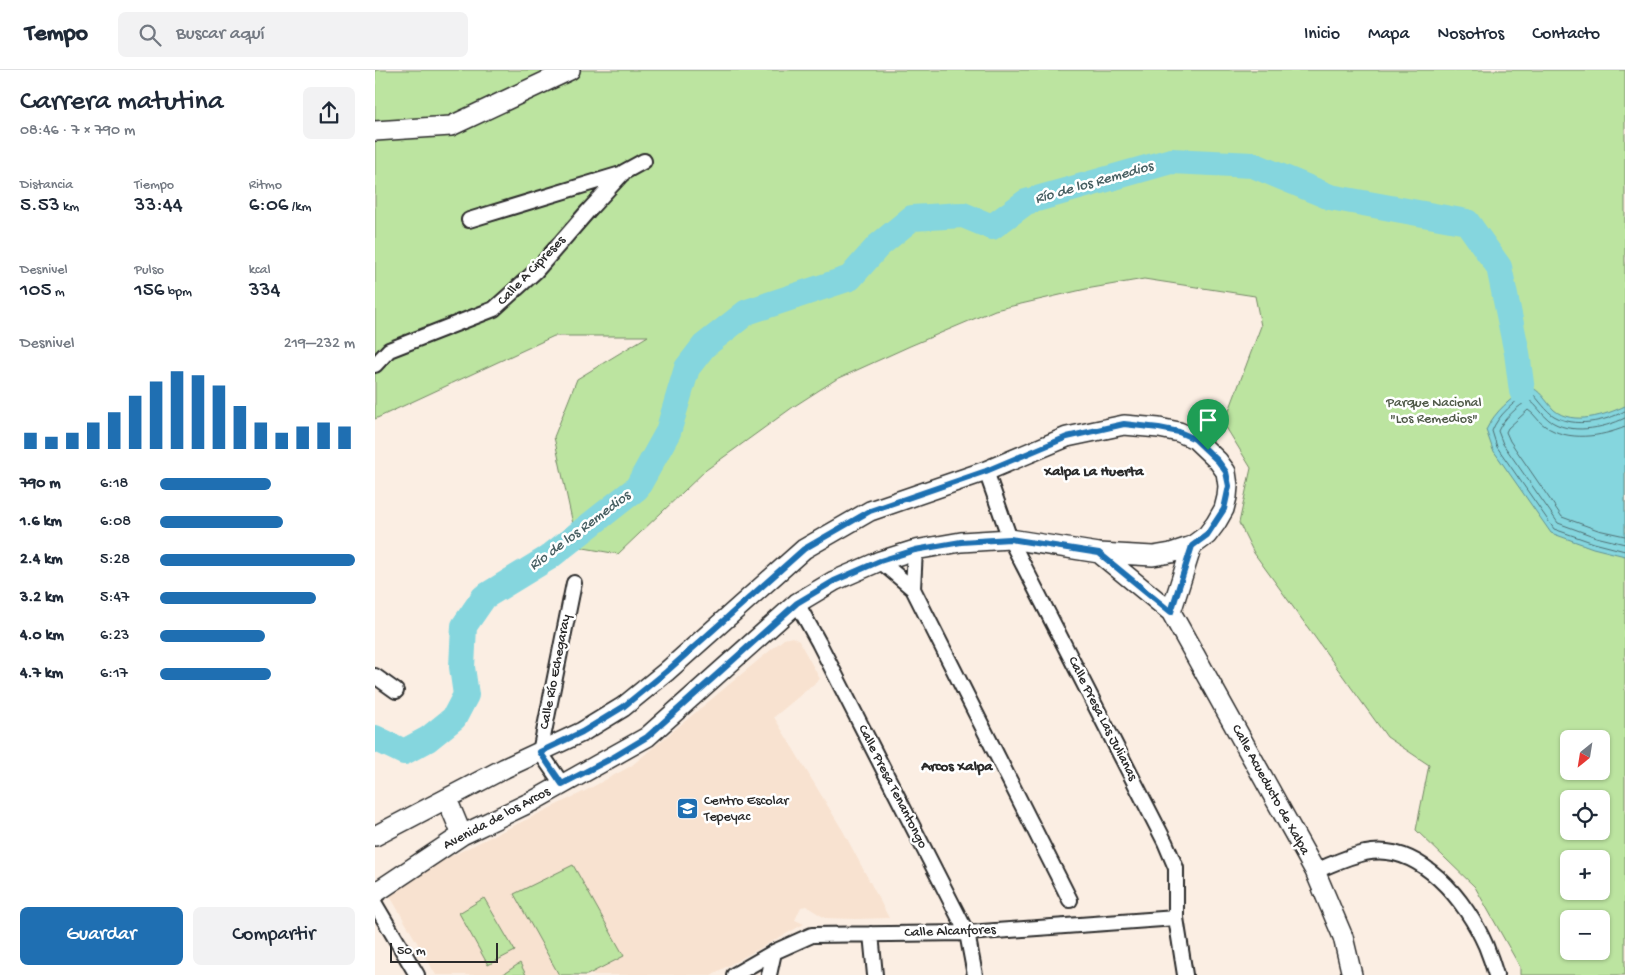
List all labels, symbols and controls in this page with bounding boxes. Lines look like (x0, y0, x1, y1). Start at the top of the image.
search box (118, 12, 468, 57)
text: Tempo (25, 20, 88, 49)
icon: search (136, 21, 164, 49)
text: Buscar aquí (176, 23, 265, 46)
text: Inicio (1304, 24, 1340, 45)
text: Mapa (1368, 24, 1409, 45)
text: Nosotros (1437, 24, 1504, 45)
text: Contacto (1532, 24, 1600, 45)
text: Carrera matutina (20, 86, 223, 119)
button: share (303, 87, 355, 139)
text: 08:46 · 7 × 790 m (20, 122, 135, 141)
water label: Río de los Remedios (1033, 157, 1157, 208)
text: Distancia (20, 177, 73, 194)
text: Tiempo (134, 177, 174, 194)
text: Ritmo (249, 177, 282, 194)
text: 5.53 (20, 194, 60, 219)
text: 33:44 (134, 194, 183, 219)
text: 6:06 (249, 194, 288, 219)
text: km (60, 199, 79, 216)
text: /km (288, 199, 311, 216)
street label: Calle A Cipreses (494, 232, 570, 310)
text: Desnivel (20, 262, 68, 279)
text: Pulso (134, 262, 164, 279)
text: kcal (249, 262, 271, 279)
text: 105 (20, 279, 51, 304)
text: 156 (134, 279, 165, 304)
text: 334 (249, 279, 280, 304)
text: m (51, 284, 65, 301)
text: bpm (165, 284, 192, 301)
text: Desnivel (20, 335, 74, 354)
text: 219–232 m (284, 335, 355, 354)
park label: Parque Nacional "Los Remedios" (1385, 395, 1482, 428)
pin (1187, 399, 1229, 450)
icon: arrive (1194, 406, 1222, 434)
district label: Xalpa La Huerta (1043, 463, 1144, 481)
text: 790 m (20, 475, 61, 494)
text: 6:18 (100, 475, 128, 494)
water label: Río de los Remedios (526, 486, 635, 575)
text: 1.6 km (20, 513, 62, 532)
text: 6:08 (100, 513, 131, 532)
text: 2.4 km (20, 551, 63, 570)
text: 5:28 (100, 551, 130, 570)
text: 3.2 km (20, 589, 63, 608)
text: 5:47 (100, 589, 129, 608)
street label: Calle Río Echegaray (537, 613, 575, 731)
text: 4.0 km (20, 627, 64, 646)
text: 6:23 (100, 627, 129, 646)
street label: Calle Presa Las Julianas (1063, 654, 1141, 785)
text: 4.7 km (20, 665, 63, 684)
text: 6:17 (100, 665, 128, 684)
street label: Calle Presa Tenantongo (853, 722, 931, 852)
street label: Calle Acueducto de Xalpa (1227, 722, 1314, 859)
north arrow (1560, 730, 1610, 780)
map controls (1560, 730, 1610, 960)
district label: Arcos Xalpa (920, 758, 993, 776)
street label: Avenida de los Arcos (441, 783, 554, 854)
button: locate (1560, 790, 1610, 840)
place label: Centro Escolar Tepeyac (703, 793, 789, 826)
school or university icon: Centro Escolar Tepeyac (676, 797, 700, 821)
button: + (1560, 850, 1610, 900)
button: Guardar (20, 907, 183, 965)
button: Compartir (193, 907, 355, 965)
button: − (1560, 910, 1610, 960)
street label: Calle Alcanfores (904, 922, 997, 942)
scale bar (390, 940, 497, 963)
text: 50 m (397, 943, 426, 960)

